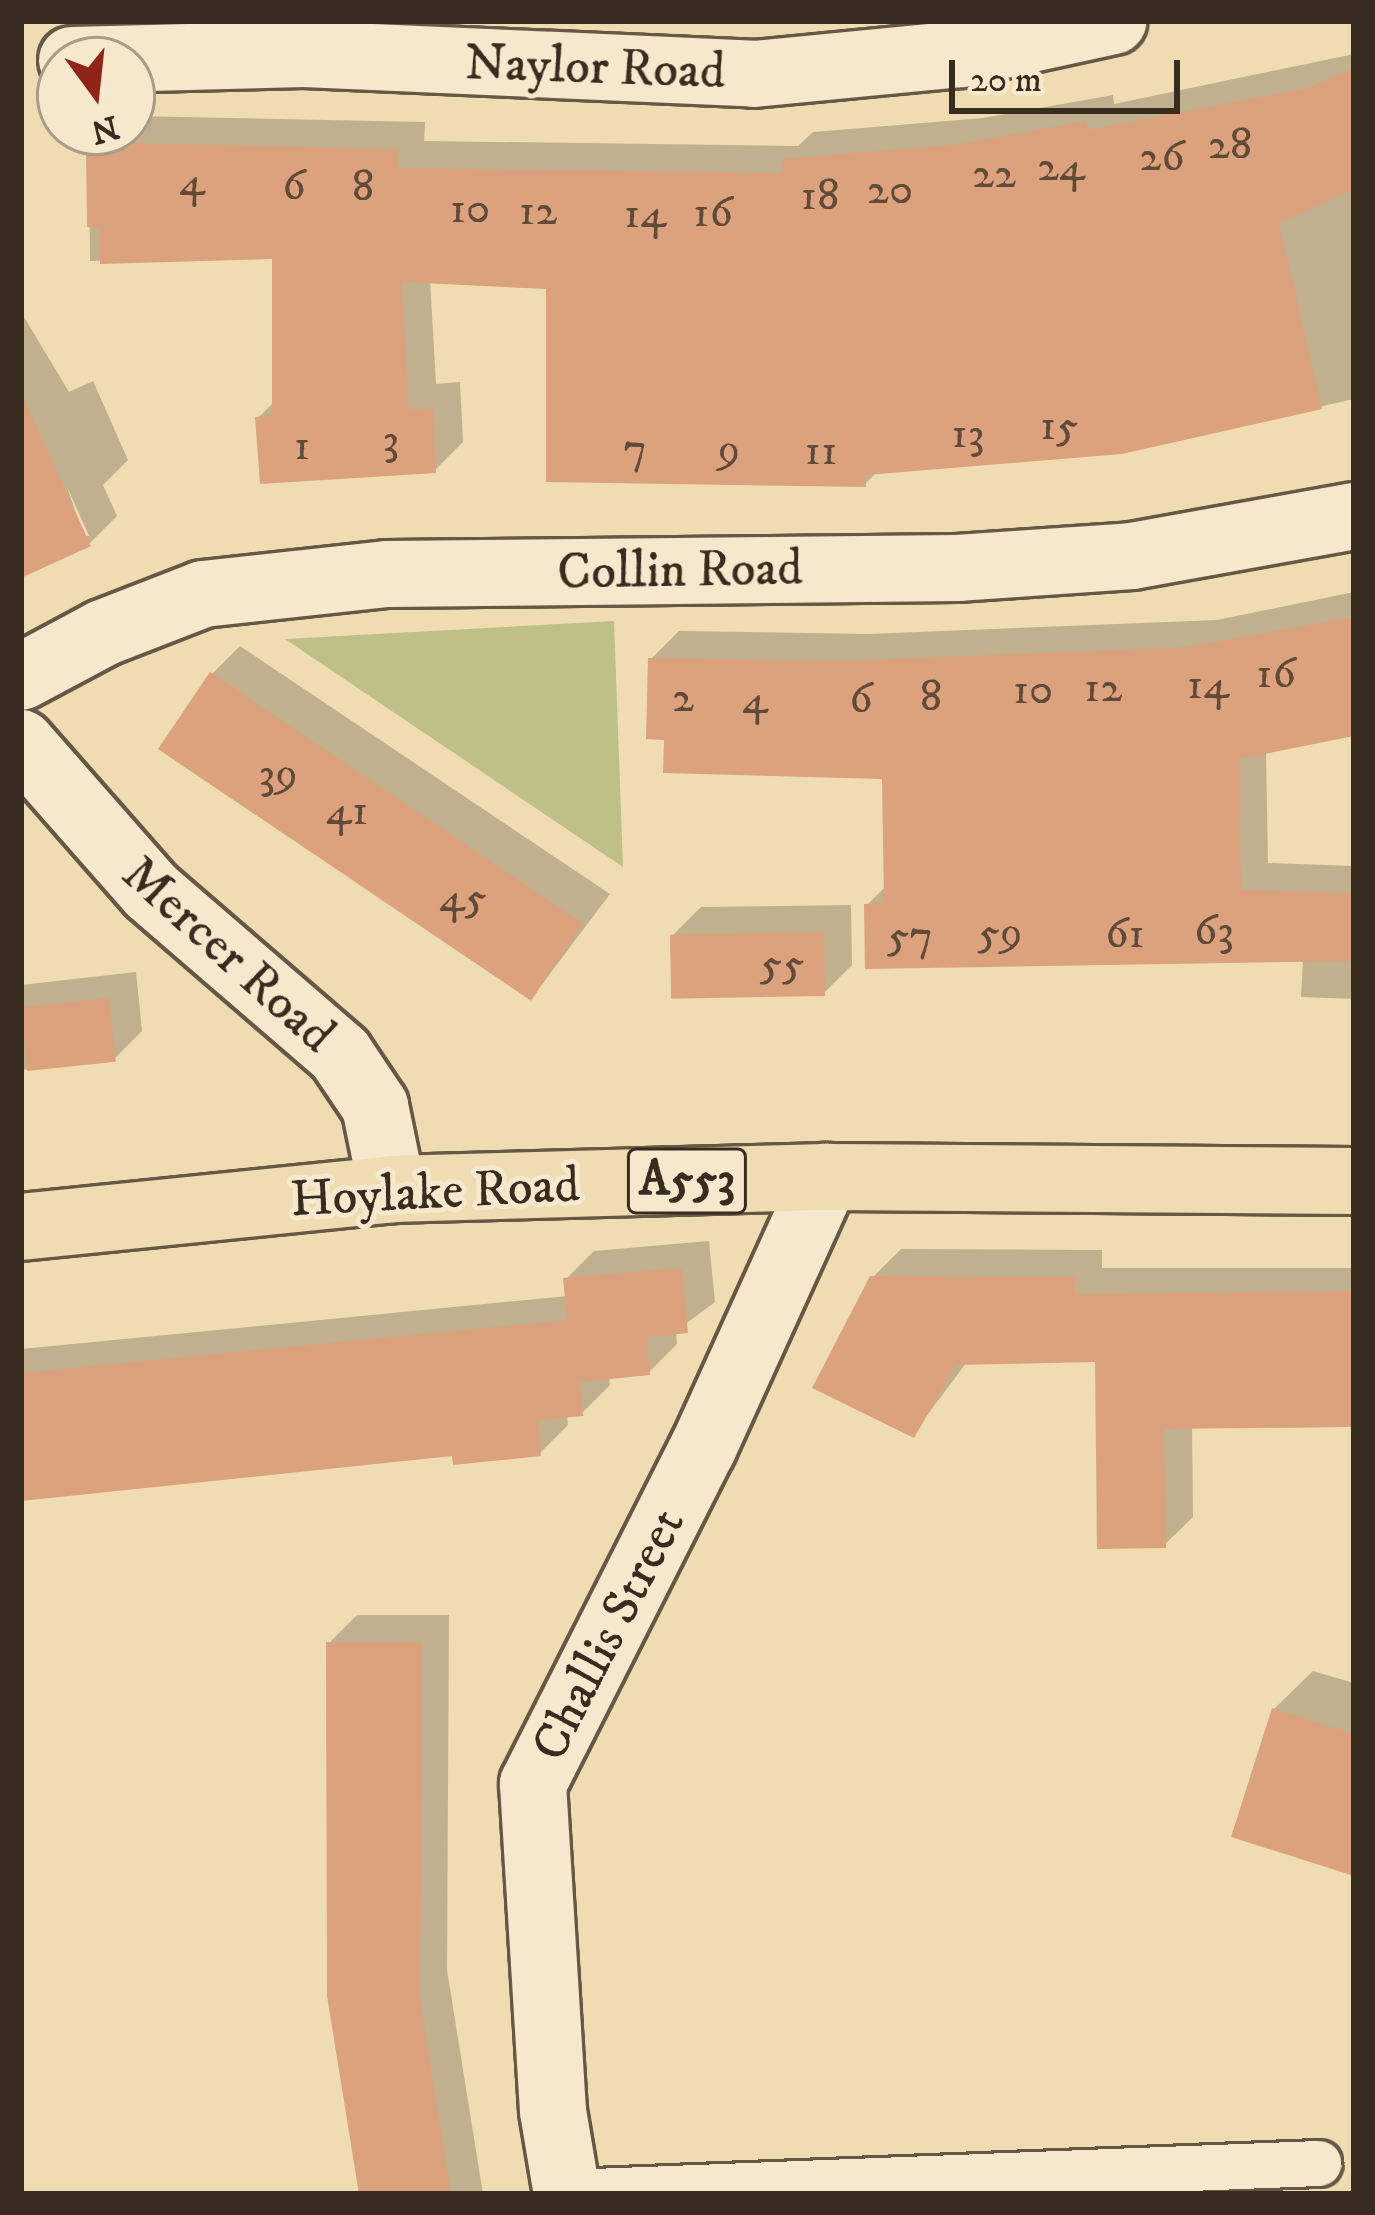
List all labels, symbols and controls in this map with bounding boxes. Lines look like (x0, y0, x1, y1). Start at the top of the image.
street label: Naylor Road (464, 33, 726, 103)
north arrow (36, 36, 156, 156)
scale bar (955, 36, 1186, 110)
text: 20 m (970, 58, 1042, 103)
text: N (86, 105, 123, 152)
house number: 28 (1208, 119, 1252, 173)
house number: 26 (1139, 131, 1185, 185)
house number: 24 (1037, 141, 1085, 195)
house number: 22 (972, 148, 1016, 202)
house number: 4 (179, 156, 205, 210)
house number: 6 (282, 160, 306, 214)
house number: 8 (352, 161, 374, 215)
house number: 20 (867, 164, 913, 218)
house number: 18 (800, 170, 840, 224)
house number: 10 (450, 183, 490, 237)
house number: 12 (519, 185, 557, 239)
house number: 16 (693, 187, 733, 241)
house number: 14 (624, 188, 666, 242)
house number: 15 (1040, 400, 1078, 454)
house number: 13 (951, 408, 985, 462)
house number: 3 (383, 414, 399, 468)
house number: 1 (294, 420, 310, 474)
house number: 7 (623, 423, 647, 477)
house number: 9 (718, 424, 740, 478)
house number: 11 (804, 425, 838, 479)
street label: Collin Road (557, 538, 803, 604)
house number: 16 (1256, 648, 1296, 702)
house number: 14 (1187, 659, 1229, 713)
house number: 12 (1084, 662, 1122, 716)
house number: 10 (1013, 664, 1053, 718)
house number: 8 (920, 671, 942, 725)
house number: 2 (672, 672, 694, 726)
house number: 6 (849, 673, 873, 727)
house number: 4 (742, 674, 768, 728)
house number: 39 (258, 748, 298, 802)
house number: 41 (326, 785, 368, 839)
street label: Mercer Road (109, 844, 347, 1066)
house number: 45 (439, 872, 487, 926)
house number: 63 (1194, 905, 1234, 959)
house number: 59 (978, 907, 1022, 961)
house number: 61 (1105, 908, 1145, 962)
house number: 57 (887, 910, 933, 964)
house number: 55 (760, 938, 804, 992)
road number: A553 (624, 1139, 750, 1223)
street label: Hoylake Road (289, 1155, 581, 1231)
street label: Challis Street (519, 1499, 699, 1771)

